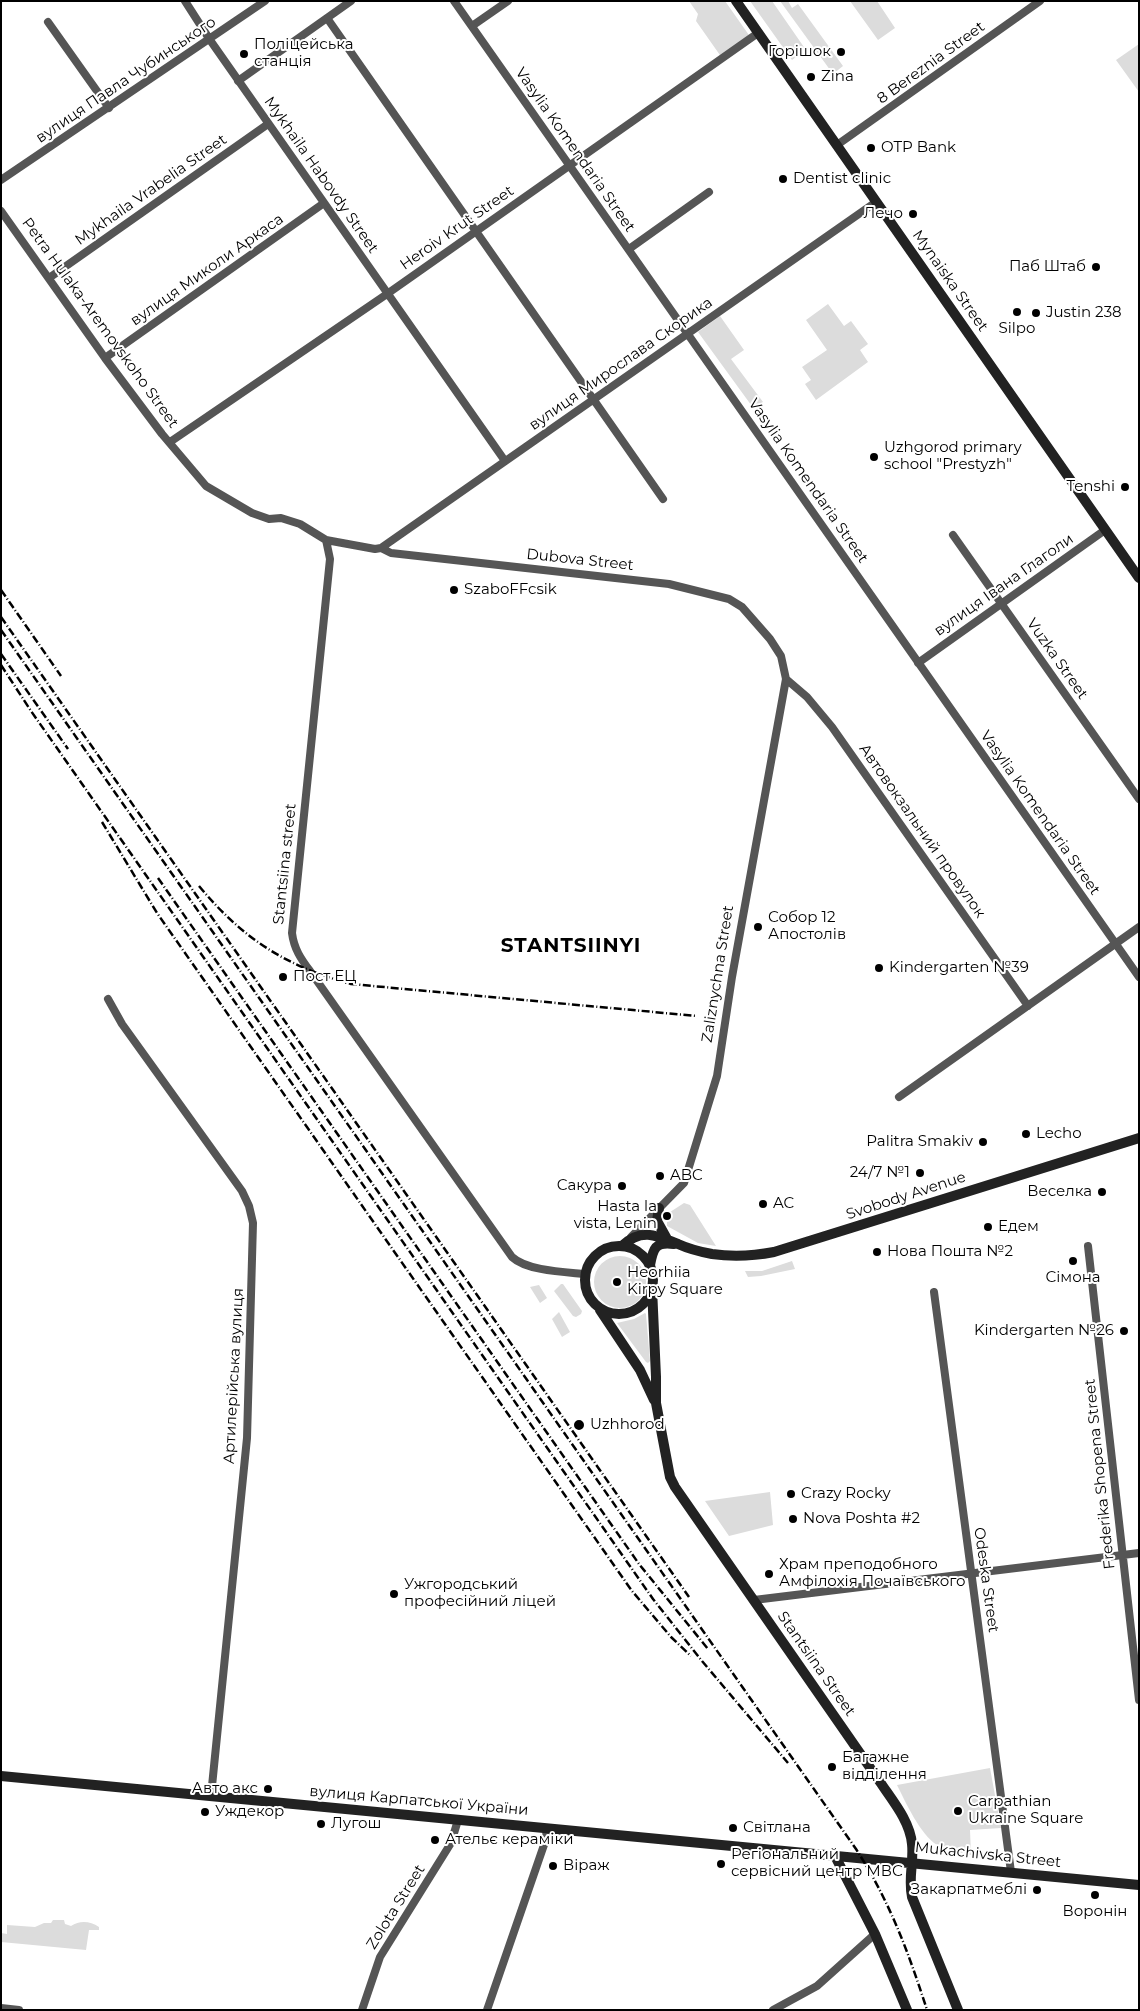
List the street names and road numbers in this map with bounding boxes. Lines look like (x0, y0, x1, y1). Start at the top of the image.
street label: вулиця Павла Чубинського (33, 13, 219, 147)
street label: 8 Bereznia Street (874, 18, 988, 108)
street label: Vasylia Komendaria Street (511, 64, 639, 236)
street label: Mykhaila Habovdy Street (260, 93, 382, 257)
street label: Mykhaila Vrabelia Street (72, 131, 230, 249)
street label: Heroiv Krut Street (397, 182, 517, 274)
street label: вулиця Миколи Аркаса (127, 210, 287, 330)
street label: Petra Hulaka-Aremovskoho Street (18, 214, 182, 432)
street label: Mynaiska Street (908, 227, 992, 335)
street label: вулиця Мирослава Скорика (526, 294, 716, 434)
street label: Vasylia Komendaria Street (744, 395, 872, 567)
street label: вулиця Івана Глаголи (931, 530, 1077, 640)
street label: Dubova Street (525, 545, 635, 575)
street label: Vuzka Street (1022, 615, 1092, 703)
street label: Vasylia Komendaria Street (976, 727, 1104, 899)
street label: Автовокзальний провулок (855, 741, 989, 921)
street label: Stantsiina street (270, 802, 300, 926)
street label: Zaliznychna Street (698, 904, 738, 1044)
street label: Svobody Avenue (844, 1168, 968, 1224)
street label: Артилерійська вулиця (220, 1287, 248, 1465)
street label: Frederika Shopena Street (1081, 1378, 1119, 1570)
street label: Odeska Street (970, 1526, 1002, 1634)
street label: Stantsiina Street (773, 1608, 859, 1720)
street label: вулиця Карпатської України (309, 1782, 529, 1820)
street label: Mukachivska Street (914, 1838, 1062, 1872)
street label: Zolota Street (363, 1861, 429, 1953)

